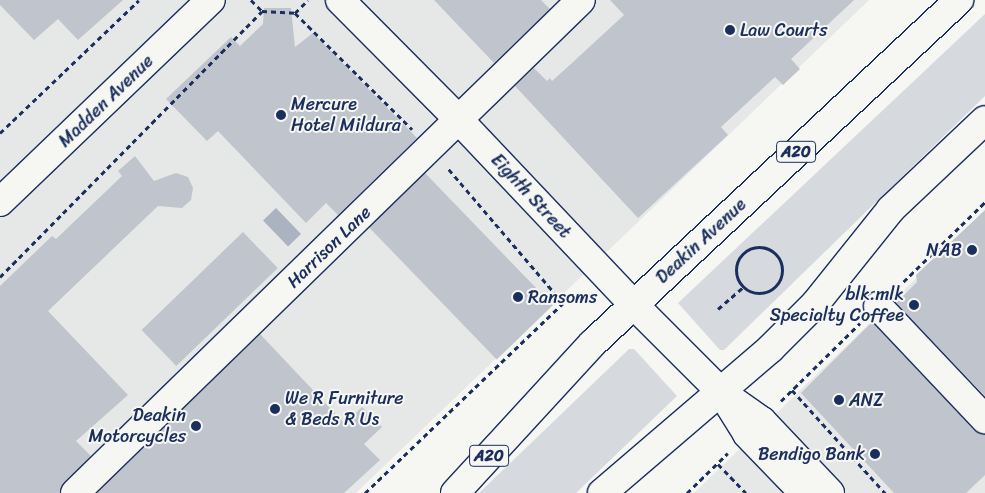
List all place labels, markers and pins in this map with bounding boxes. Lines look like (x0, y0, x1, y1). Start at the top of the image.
place label: Law Courts (740, 19, 827, 41)
marker: Law Courts (724, 24, 736, 36)
place label: Mercure Hotel Mildura (291, 94, 400, 136)
marker: Mercure Hotel Mildura (275, 109, 287, 121)
place label: NAB (926, 239, 962, 261)
marker: NAB (966, 244, 978, 256)
place label: blk.mlk Specialty Coffee (770, 284, 904, 326)
place label: Ransoms (528, 286, 597, 308)
marker: Ransoms (512, 291, 524, 303)
marker: blk.mlk Specialty Coffee (908, 299, 920, 311)
place label: We R Furniture & Beds R Us (285, 388, 403, 430)
place label: ANZ (849, 389, 884, 411)
marker: ANZ (833, 394, 845, 406)
marker: We R Furniture & Beds R Us (269, 403, 281, 415)
place label: Deakin Motorcycles (88, 405, 186, 448)
marker: Deakin Motorcycles (190, 420, 202, 432)
place label: Bendigo Bank (758, 443, 865, 465)
marker: Bendigo Bank (869, 448, 881, 460)

